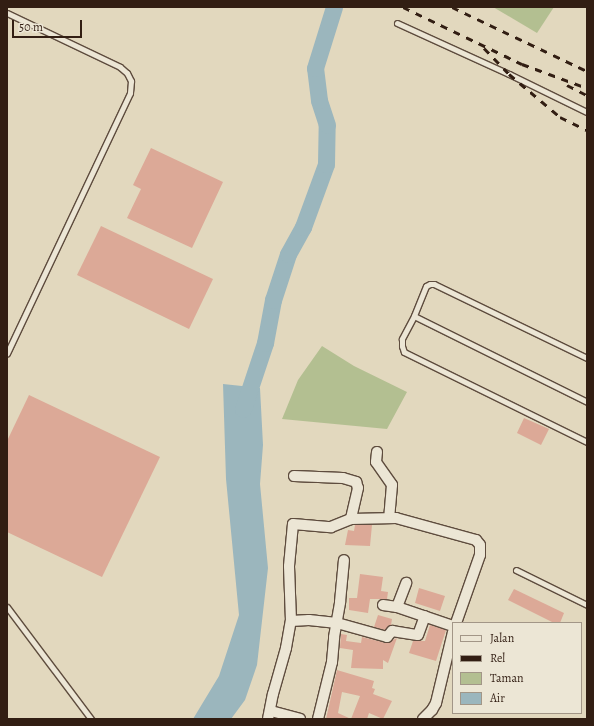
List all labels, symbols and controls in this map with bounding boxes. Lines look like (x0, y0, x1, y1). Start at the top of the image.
scale bar (14, 12, 84, 38)
text: 50 m (19, 19, 43, 35)
legend (452, 622, 582, 714)
text: Jalan (490, 630, 514, 646)
text: Rel (490, 650, 505, 666)
text: Taman (490, 670, 524, 686)
text: Air (490, 690, 505, 706)

